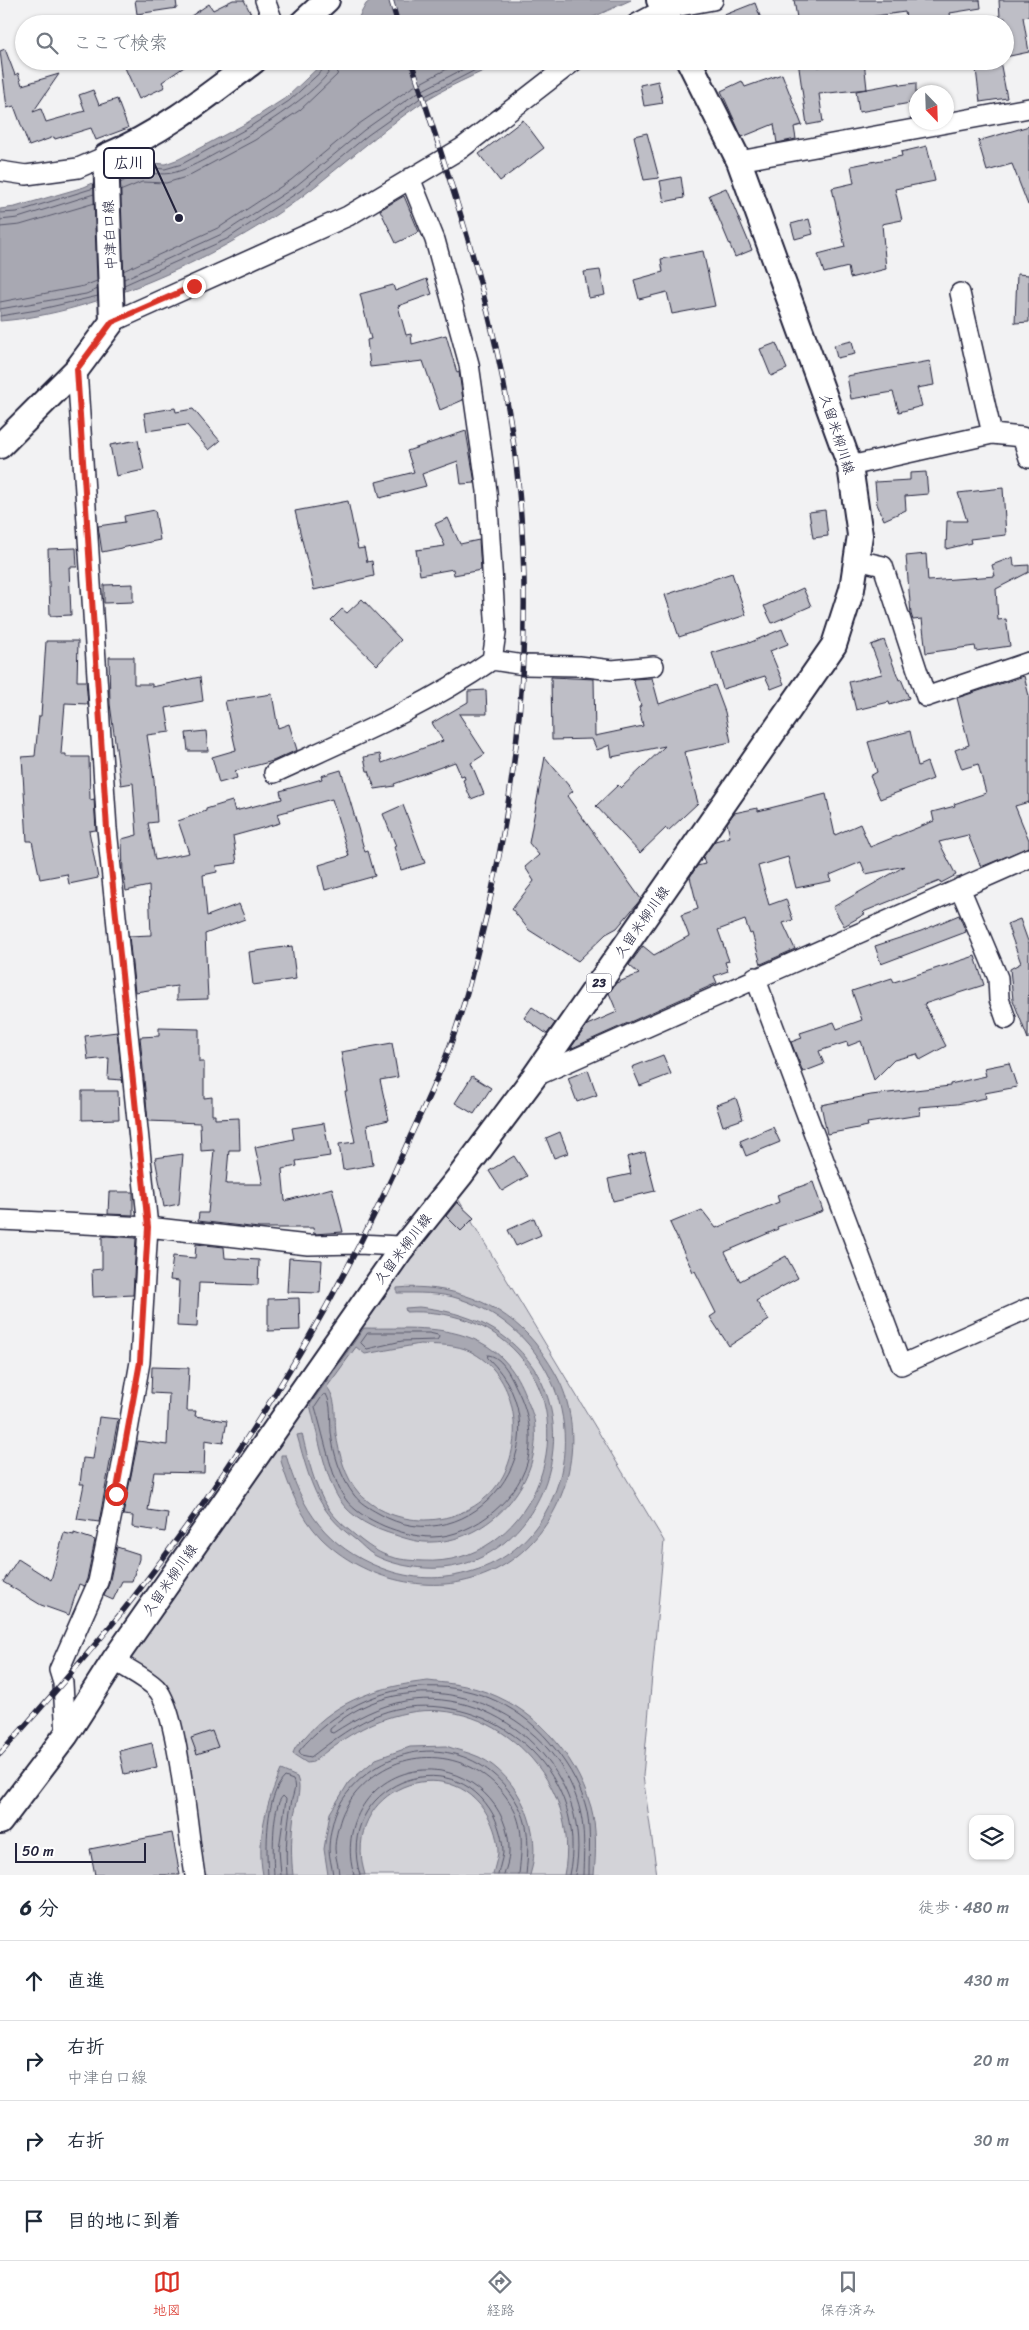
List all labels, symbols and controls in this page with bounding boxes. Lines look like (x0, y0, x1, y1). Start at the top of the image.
search box (15, 15, 1014, 70)
text: ここで検索 (73, 26, 168, 59)
icon: search (33, 29, 61, 57)
north arrow (909, 85, 954, 130)
callout: 広川 (104, 148, 154, 178)
text: 広川 (114, 150, 144, 176)
street label: 中津白口線 (96, 199, 124, 271)
route end (183, 275, 206, 298)
street label: 久留米柳川線 (812, 390, 862, 478)
street label: 久留米柳川線 (608, 880, 676, 964)
road number: 23 (586, 974, 612, 992)
street label: 久留米柳川線 (368, 1208, 438, 1290)
route start (105, 1483, 128, 1506)
street label: 久留米柳川線 (136, 1538, 204, 1622)
map controls (969, 1815, 1014, 1860)
button: layers (969, 1815, 1014, 1860)
text: 50 m (22, 1839, 54, 1864)
scale bar (15, 1840, 146, 1863)
text: 6 分 (20, 1889, 58, 1927)
text: 徒歩 · 480 m (918, 1893, 1009, 1922)
text: 直進 (67, 1964, 105, 1997)
text: 430 m (964, 1966, 1009, 1995)
icon: ahead (20, 1967, 48, 1995)
text: 右折 (67, 2030, 105, 2063)
text: 20 m (973, 2046, 1009, 2075)
icon: right (20, 2047, 48, 2075)
text: 中津白口線 (67, 2063, 147, 2092)
text: 右折 (67, 2124, 105, 2157)
text: 30 m (974, 2126, 1009, 2155)
icon: right (20, 2127, 48, 2155)
text: 目的地に到着 (67, 2204, 181, 2237)
icon: arrive (20, 2207, 48, 2235)
tab: 地図 (153, 2268, 181, 2323)
tab: 経路 (486, 2268, 514, 2323)
tab: 保存済み (820, 2268, 876, 2323)

